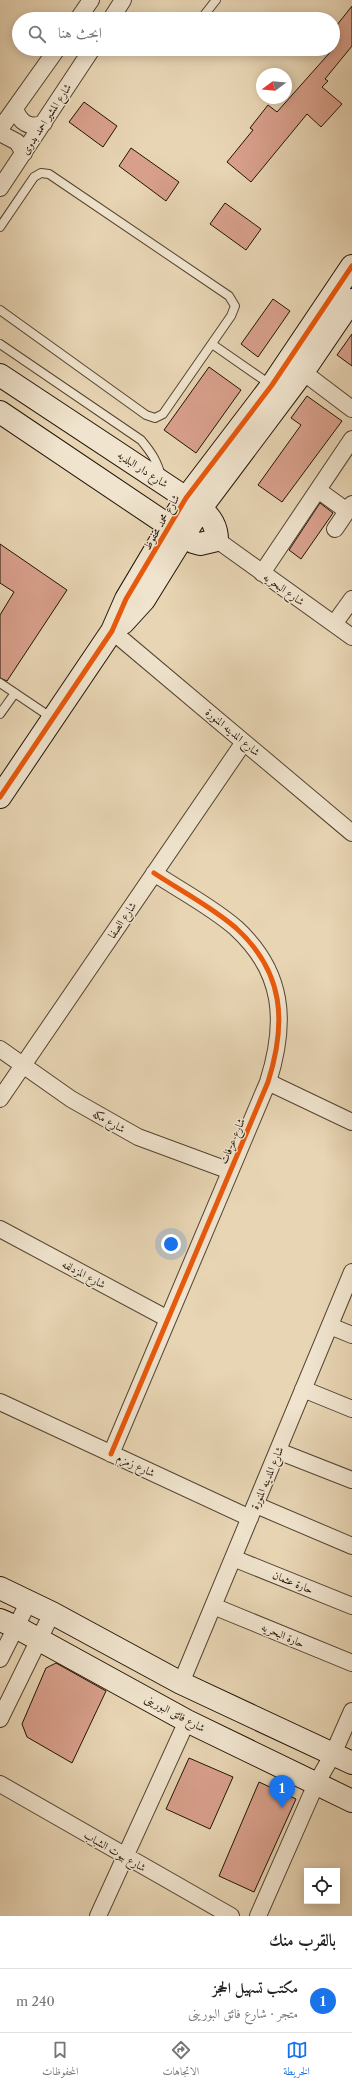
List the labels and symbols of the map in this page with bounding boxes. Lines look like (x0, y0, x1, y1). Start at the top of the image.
north arrow (256, 68, 292, 104)
street label: شارع المشير احمد بدوى (18, 81, 77, 159)
street label: شارع دار البلديه (113, 448, 171, 493)
street label: شارع محمد محفوظ (140, 492, 185, 554)
street label: شارع البحريه (259, 570, 307, 611)
street label: شارع المدينه المنورة (201, 705, 263, 761)
street label: شارع الصفا (105, 899, 142, 943)
street label: شارع مكه (89, 1106, 128, 1138)
street label: شارع عرفات (216, 1116, 251, 1167)
your location (161, 1234, 181, 1254)
street label: شارع المزدلفه (58, 1257, 108, 1294)
street label: شارع المدينه المنورة (247, 1444, 289, 1513)
street label: شارع زمزم (113, 1450, 157, 1483)
street label: حارة عثمان (271, 1568, 316, 1597)
street label: حارة البحريه (259, 1620, 307, 1651)
street label: شارع فائق البورينى (141, 1691, 208, 1738)
pin: 1 (269, 1775, 295, 1808)
street label: شارع بيوت الشباب (80, 1828, 149, 1877)

